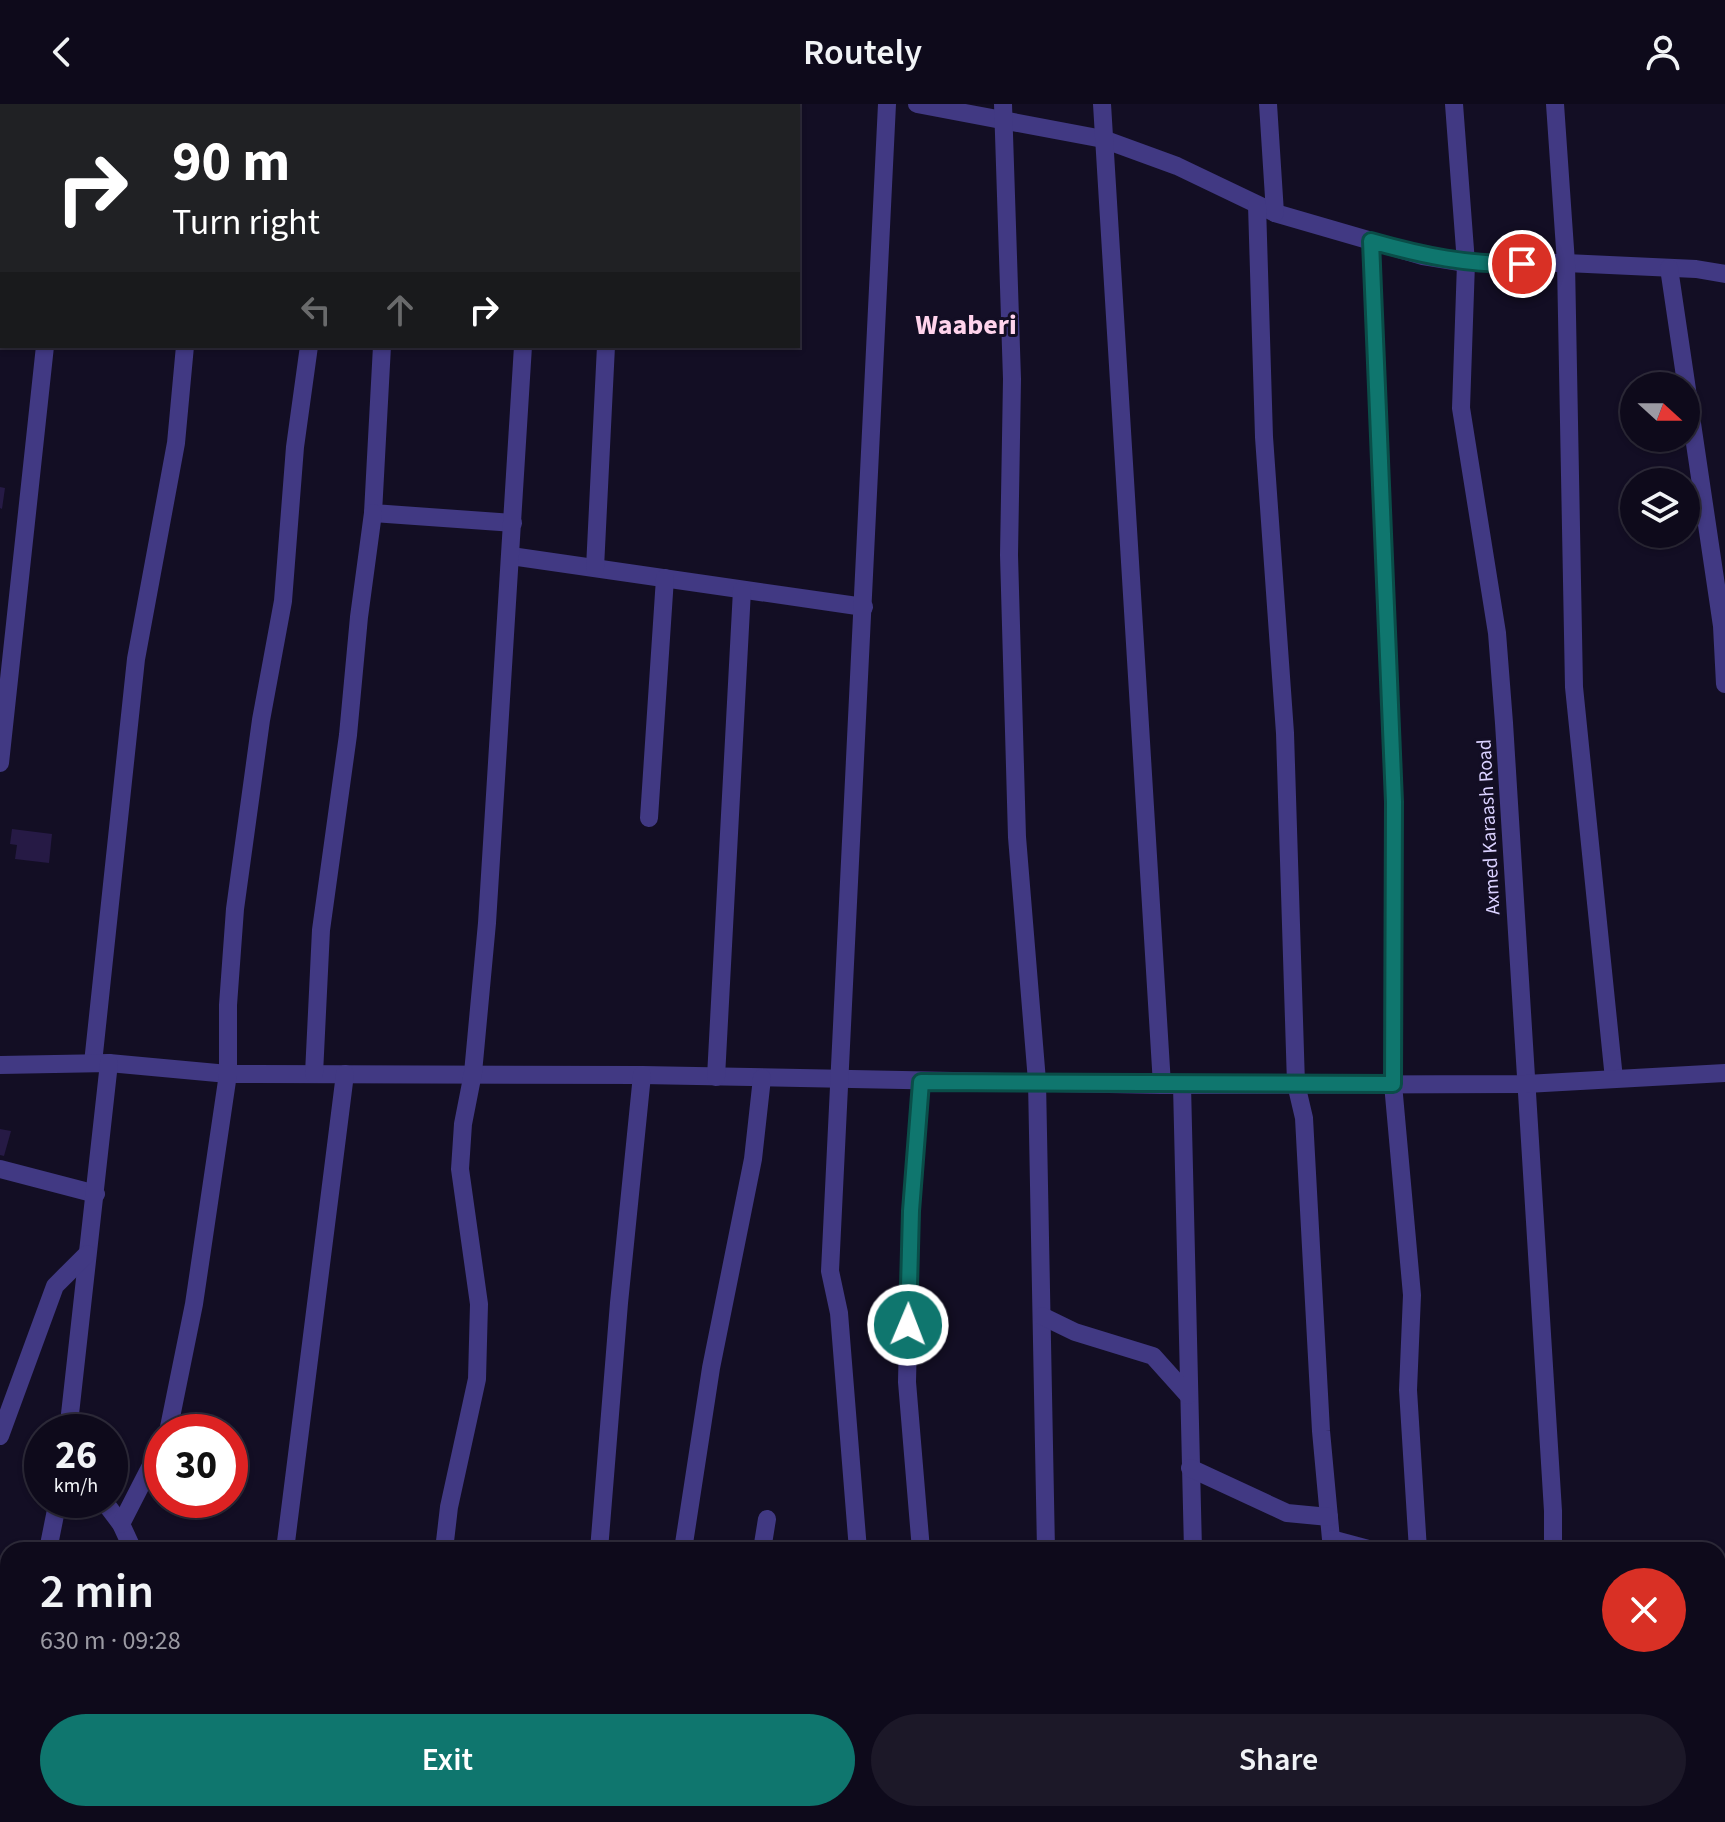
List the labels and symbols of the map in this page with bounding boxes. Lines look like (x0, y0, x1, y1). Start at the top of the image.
pin (1488, 230, 1556, 298)
district label: Waaberi (915, 305, 1017, 345)
north arrow (1620, 372, 1700, 452)
street label: Axmed Karaash Road (1470, 738, 1508, 915)
position arrow (866, 1283, 950, 1367)
speed limit sign: 30 (144, 1414, 248, 1518)

